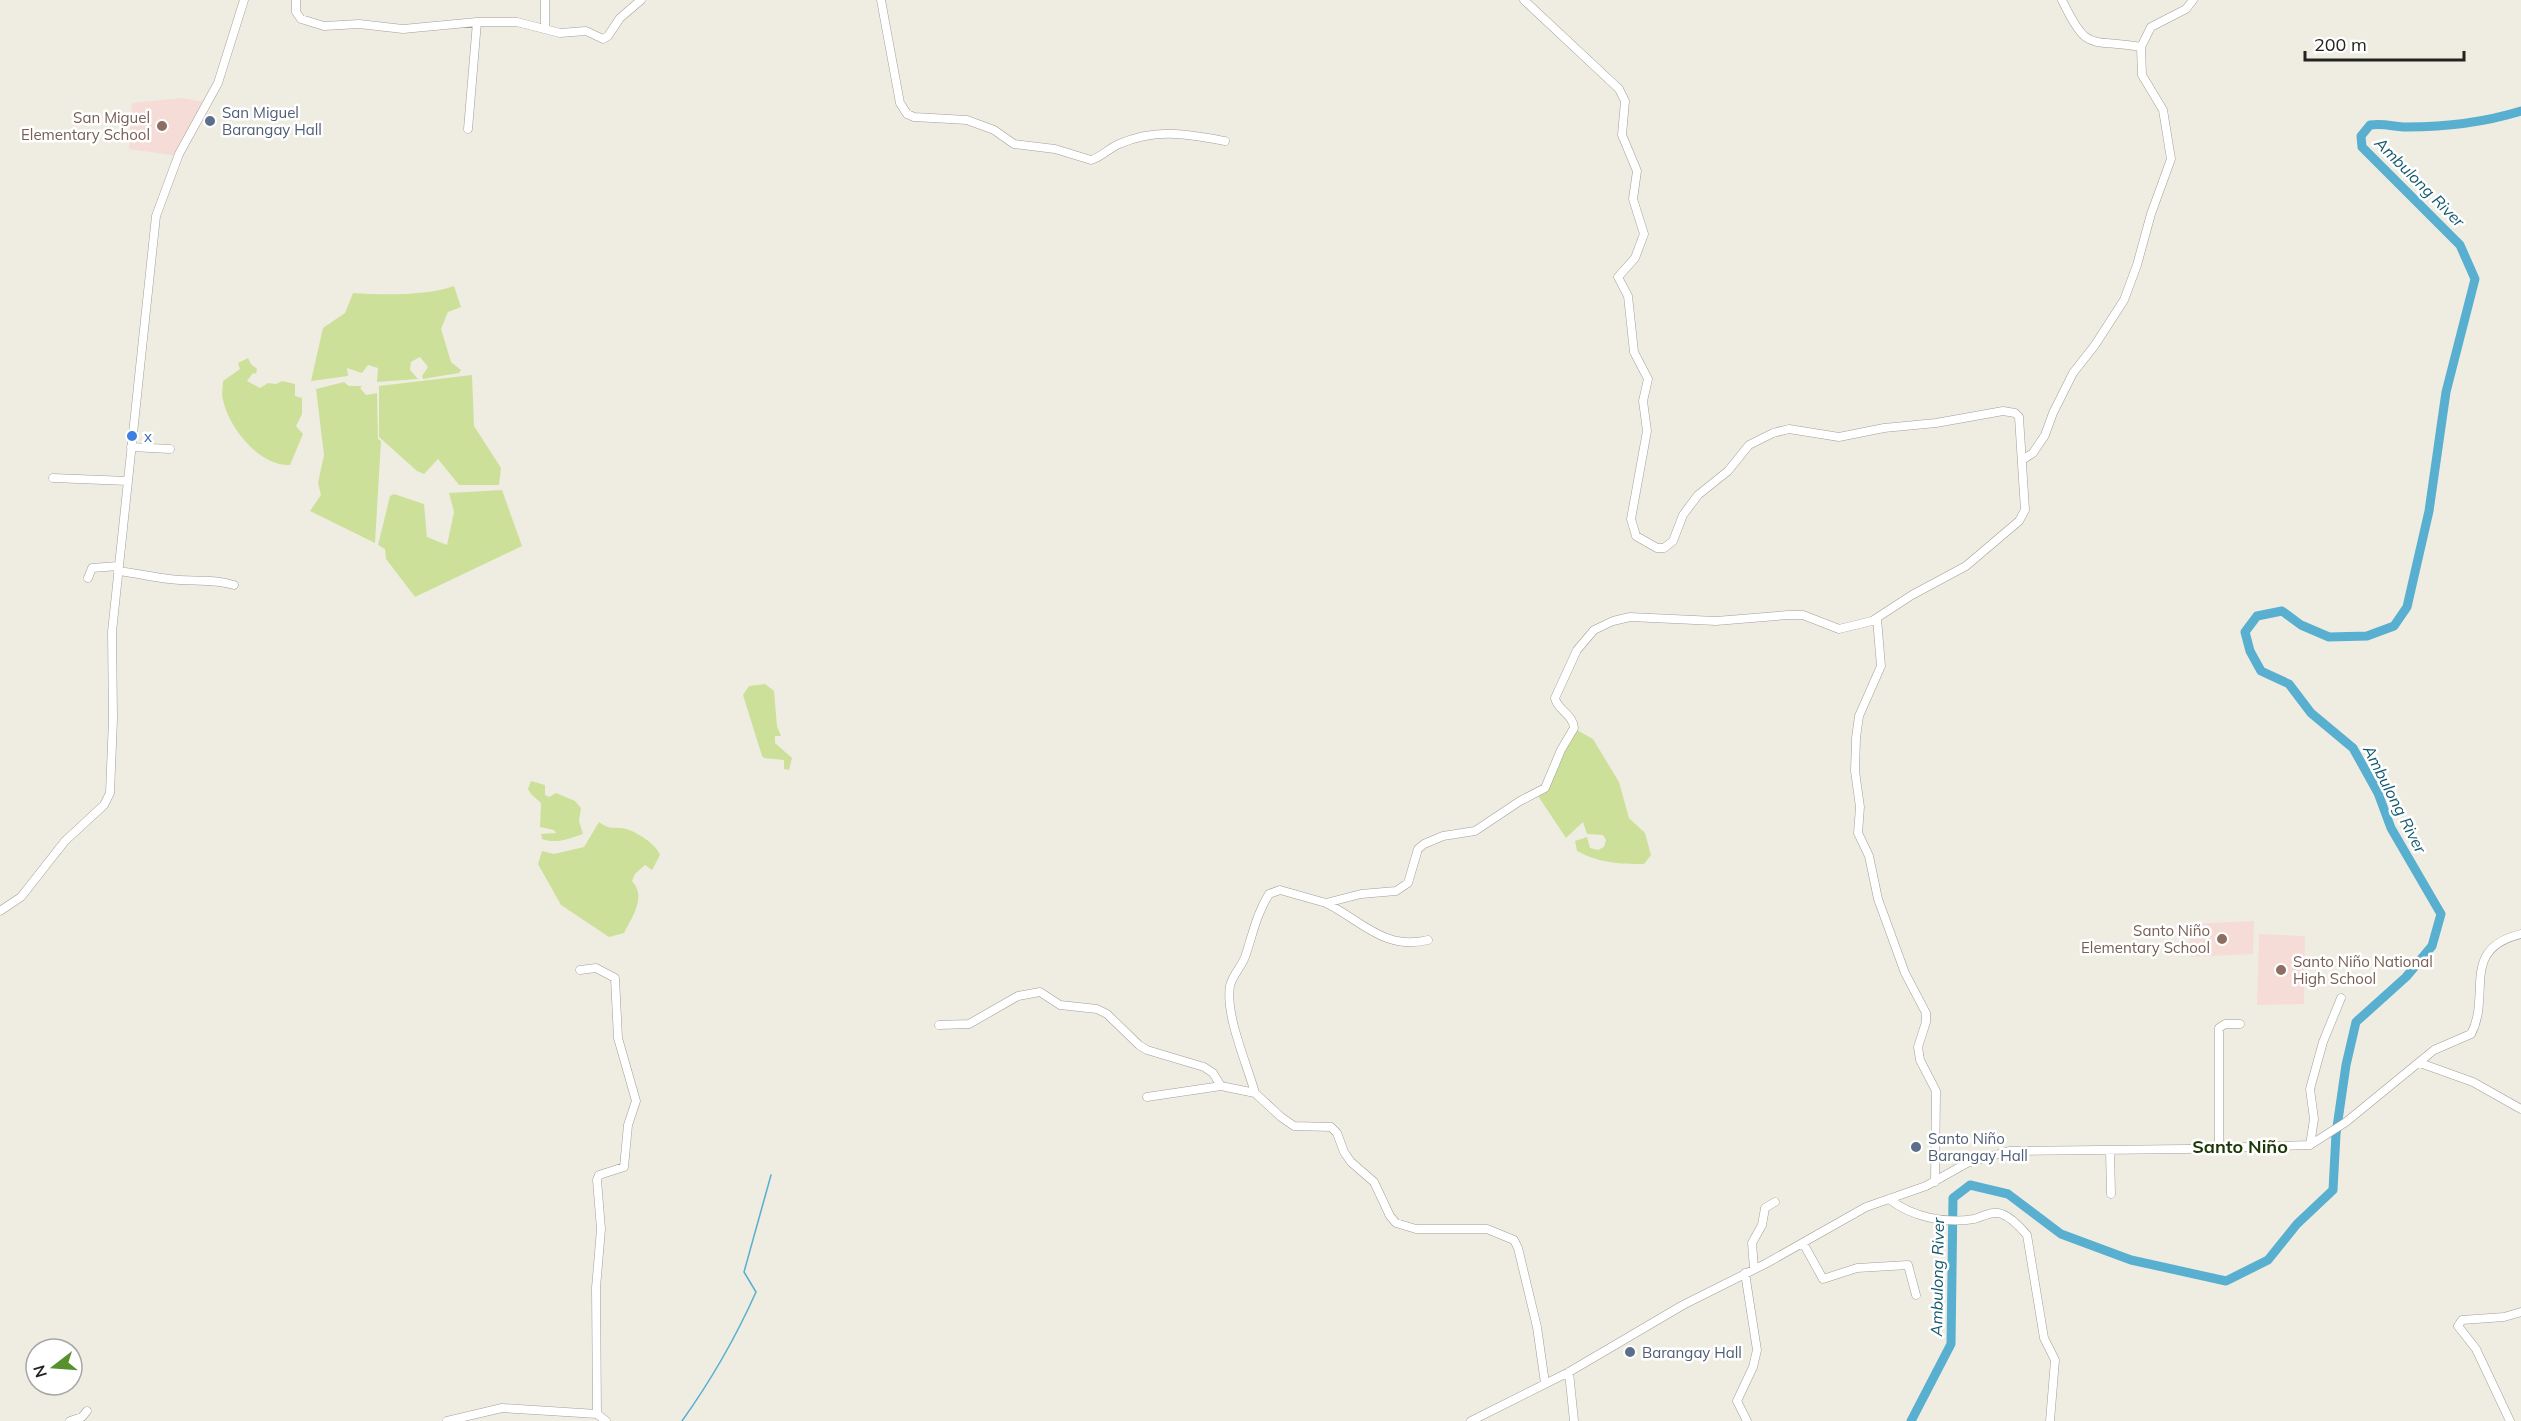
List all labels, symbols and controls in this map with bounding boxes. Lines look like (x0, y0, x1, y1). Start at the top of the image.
scale bar (2305, 24, 2464, 62)
text: 200 m (2314, 33, 2367, 56)
place label: San Miguel Barangay Hall (222, 103, 322, 139)
place label: San Miguel Elementary School (21, 108, 150, 144)
marker: San Miguel Barangay Hall (203, 114, 217, 128)
marker: San Miguel Elementary School (155, 119, 169, 133)
water label: Ambulong River (2370, 132, 2470, 232)
place label: x (144, 427, 152, 446)
marker: x (125, 429, 139, 443)
water label: Ambulong River (2359, 741, 2431, 857)
place label: Santo Niño Elementary School (2081, 921, 2210, 957)
marker: Santo Niño Elementary School (2215, 932, 2229, 946)
place label: Santo Niño National High School (2293, 952, 2433, 988)
marker: Santo Niño National High School (2274, 963, 2288, 977)
place label: Santo Niño Barangay Hall (1928, 1129, 2028, 1165)
district label: Santo Niño (2192, 1135, 2288, 1158)
marker: Santo Niño Barangay Hall (1909, 1140, 1923, 1154)
water label: Ambulong River (1926, 1216, 1948, 1337)
north arrow (24, 1337, 84, 1397)
place label: Barangay Hall (1642, 1343, 1742, 1362)
marker: Barangay Hall (1623, 1345, 1637, 1359)
text: N (28, 1363, 51, 1380)

